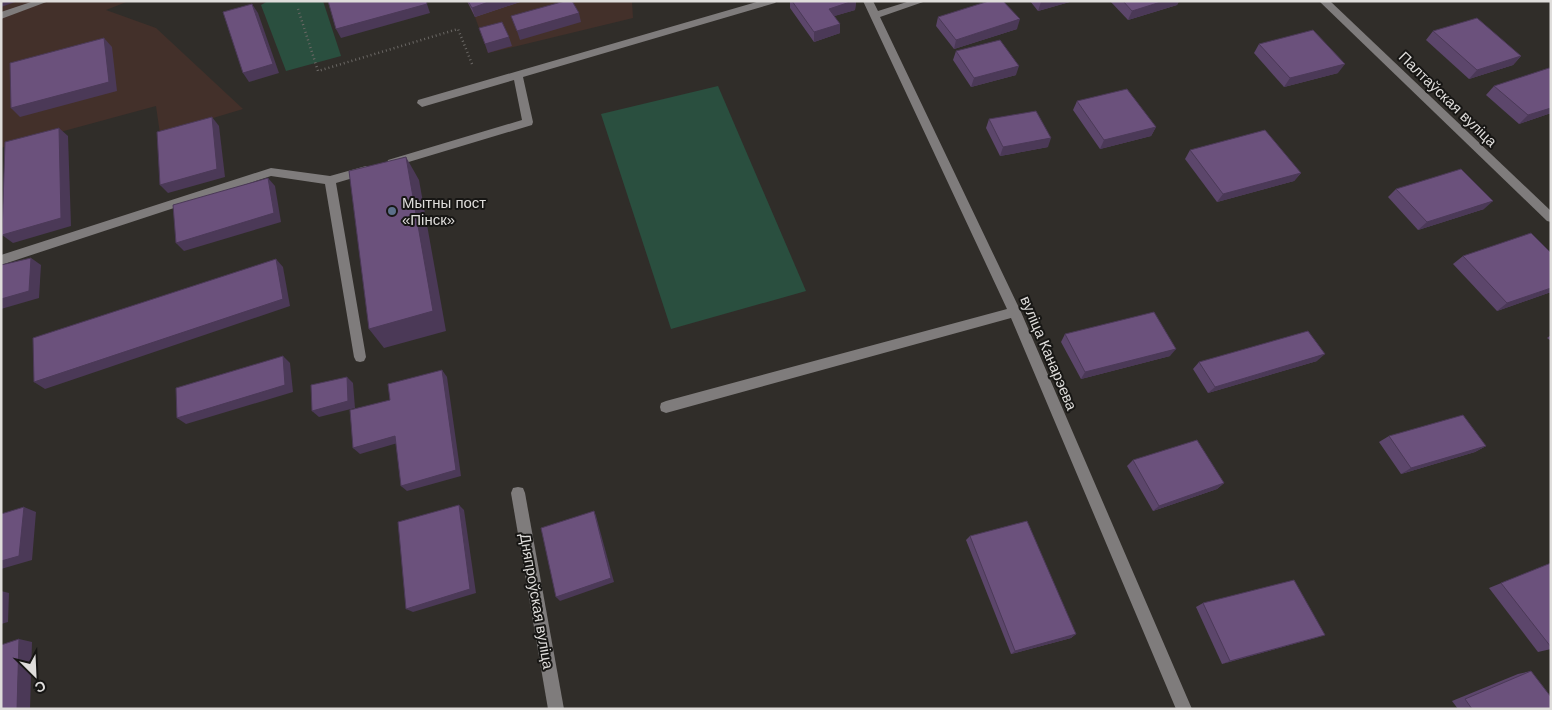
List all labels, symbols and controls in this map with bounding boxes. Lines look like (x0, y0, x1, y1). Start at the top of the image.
street label: Палтаўская вуліца (1396, 48, 1501, 150)
place label: Мытны пост «Пінск» (402, 194, 486, 228)
marker: Мытны пост «Пінск» (386, 205, 398, 217)
street label: вуліца Канарэева (1017, 293, 1081, 413)
street label: Дняпроўская вуліца (517, 532, 557, 671)
north arrow (10, 650, 60, 700)
text: С (32, 678, 48, 696)

